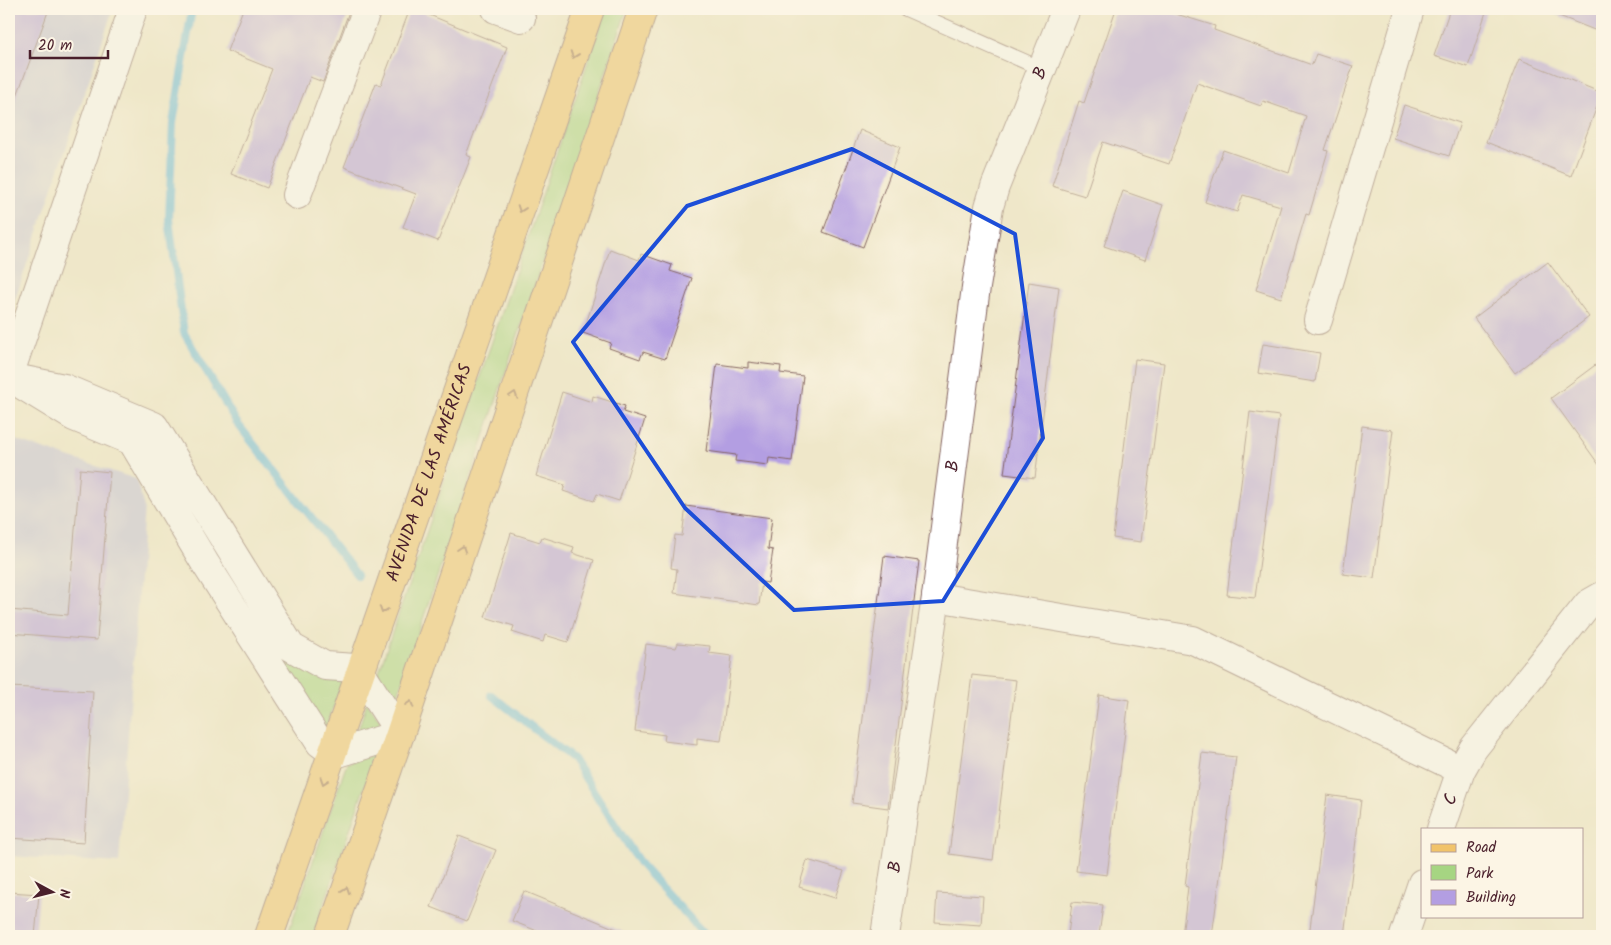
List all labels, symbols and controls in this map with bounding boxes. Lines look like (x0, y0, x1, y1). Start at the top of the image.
scale bar (30, 28, 108, 60)
text: 20 m (38, 34, 72, 58)
one-way arrow (570, 50, 580, 59)
street label: B (1025, 62, 1056, 84)
one-way arrow (517, 204, 527, 212)
street label: AVENIDA DE LAS AMÉRICAS (378, 360, 481, 586)
one-way arrow (508, 392, 518, 400)
street label: B (938, 458, 968, 473)
one-way arrow (456, 546, 466, 554)
one-way arrow (378, 606, 388, 614)
one-way arrow (405, 700, 415, 708)
one-way arrow (320, 776, 330, 784)
street label: C (1435, 790, 1466, 809)
legend (1421, 828, 1584, 918)
text: Road (1466, 836, 1497, 860)
street label: B (880, 859, 911, 875)
text: Park (1466, 862, 1494, 886)
north arrow (28, 868, 78, 918)
one-way arrow (340, 886, 350, 895)
text: Building (1466, 886, 1516, 910)
text: N (52, 888, 75, 899)

